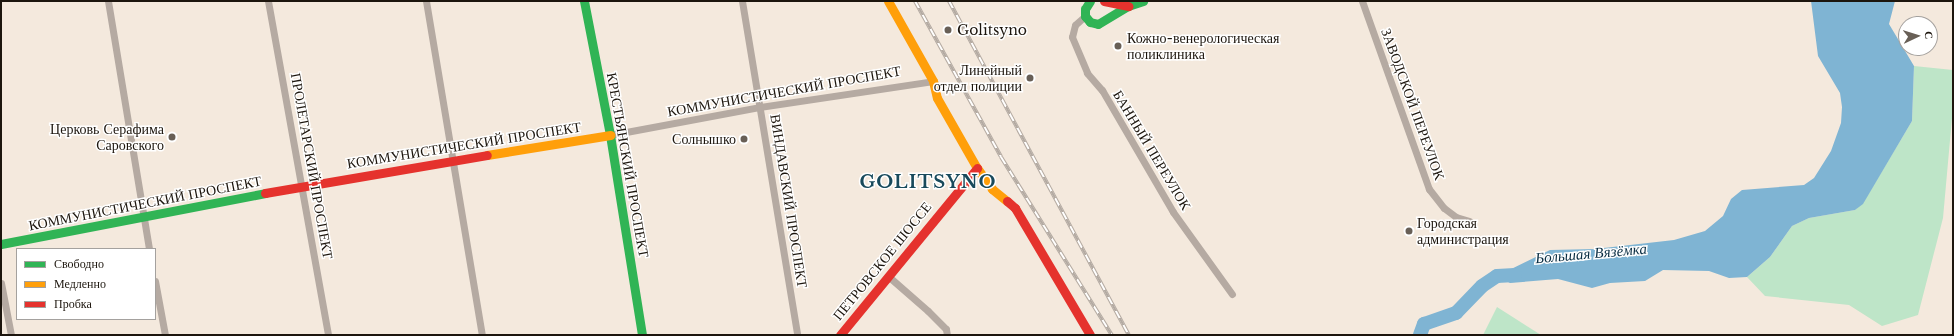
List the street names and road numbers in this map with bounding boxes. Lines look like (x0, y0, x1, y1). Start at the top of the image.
street label: ЗАВОДСКОЙ ПЕРЕУЛОК (1378, 26, 1448, 182)
street label: КОММУНИСТИЧЕСКИЙ ПРОСПЕКТ (666, 62, 902, 120)
street label: КРЕСТЬЯНСКИЙ ПРОСПЕКТ (603, 71, 653, 259)
street label: ПРОЛЕТАРСКИЙ ПРОСПЕКТ (287, 72, 337, 260)
street label: БАННЫЙ ПЕРЕУЛОК (1110, 87, 1194, 213)
street label: ВИНДАВСКИЙ ПРОСПЕКТ (767, 113, 811, 289)
street label: КОММУНИСТИЧЕСКИЙ ПРОСПЕКТ (346, 118, 582, 172)
street label: КОММУНИСТИЧЕСКИЙ ПРОСПЕКТ (27, 172, 263, 234)
street label: ПЕТРОВСКОЕ ШОССЕ (829, 198, 935, 324)

